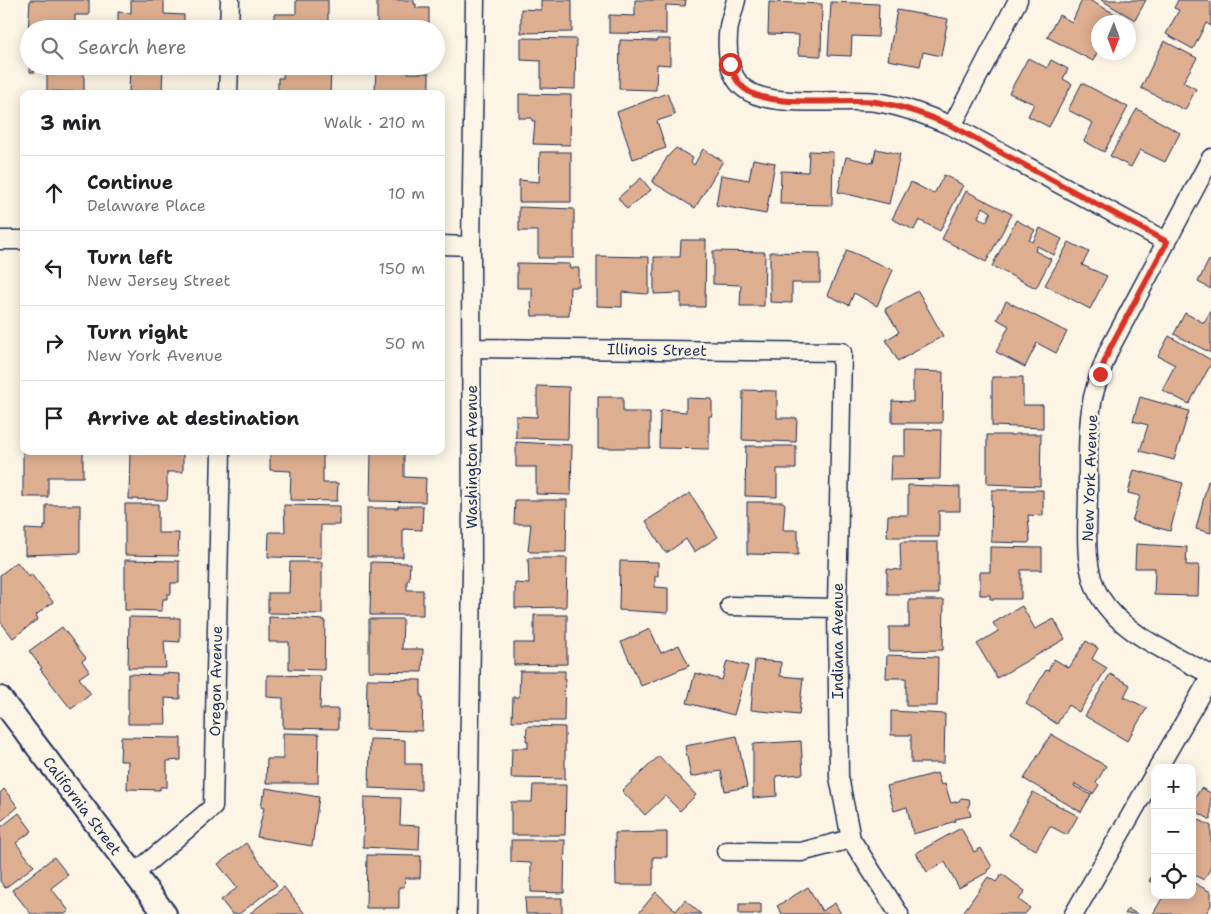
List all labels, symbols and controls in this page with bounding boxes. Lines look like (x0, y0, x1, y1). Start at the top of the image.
north arrow (1091, 15, 1136, 60)
search box (20, 20, 445, 75)
icon: search (38, 34, 66, 62)
text: Search here (78, 35, 187, 60)
route start (719, 53, 742, 76)
text: 3 min (40, 109, 101, 137)
text: Walk · 210 m (324, 112, 425, 133)
text: Continue (87, 170, 173, 195)
icon: ahead (40, 179, 68, 207)
text: 10 m (388, 183, 425, 204)
text: Delaware Place (87, 195, 206, 216)
text: Turn left (87, 245, 173, 270)
icon: left (40, 254, 68, 282)
text: 150 m (378, 258, 425, 279)
text: New Jersey Street (87, 270, 231, 291)
text: Turn right (87, 320, 188, 345)
icon: right (40, 329, 68, 357)
text: 50 m (385, 333, 425, 354)
street label: Illinois Street (607, 339, 707, 361)
text: New York Avenue (87, 345, 223, 366)
route end (1089, 363, 1112, 386)
street label: Washington Avenue (462, 385, 482, 529)
icon: arrive (40, 404, 68, 432)
text: Arrive at destination (87, 406, 299, 431)
street label: New York Avenue (1078, 414, 1102, 542)
street label: Indiana Avenue (828, 583, 848, 699)
street label: Oregon Avenue (205, 626, 227, 736)
street label: California Street (38, 753, 126, 859)
map controls (1151, 764, 1196, 899)
button: + (1151, 764, 1196, 809)
button: − (1151, 809, 1196, 854)
button: locate (1151, 854, 1196, 899)

